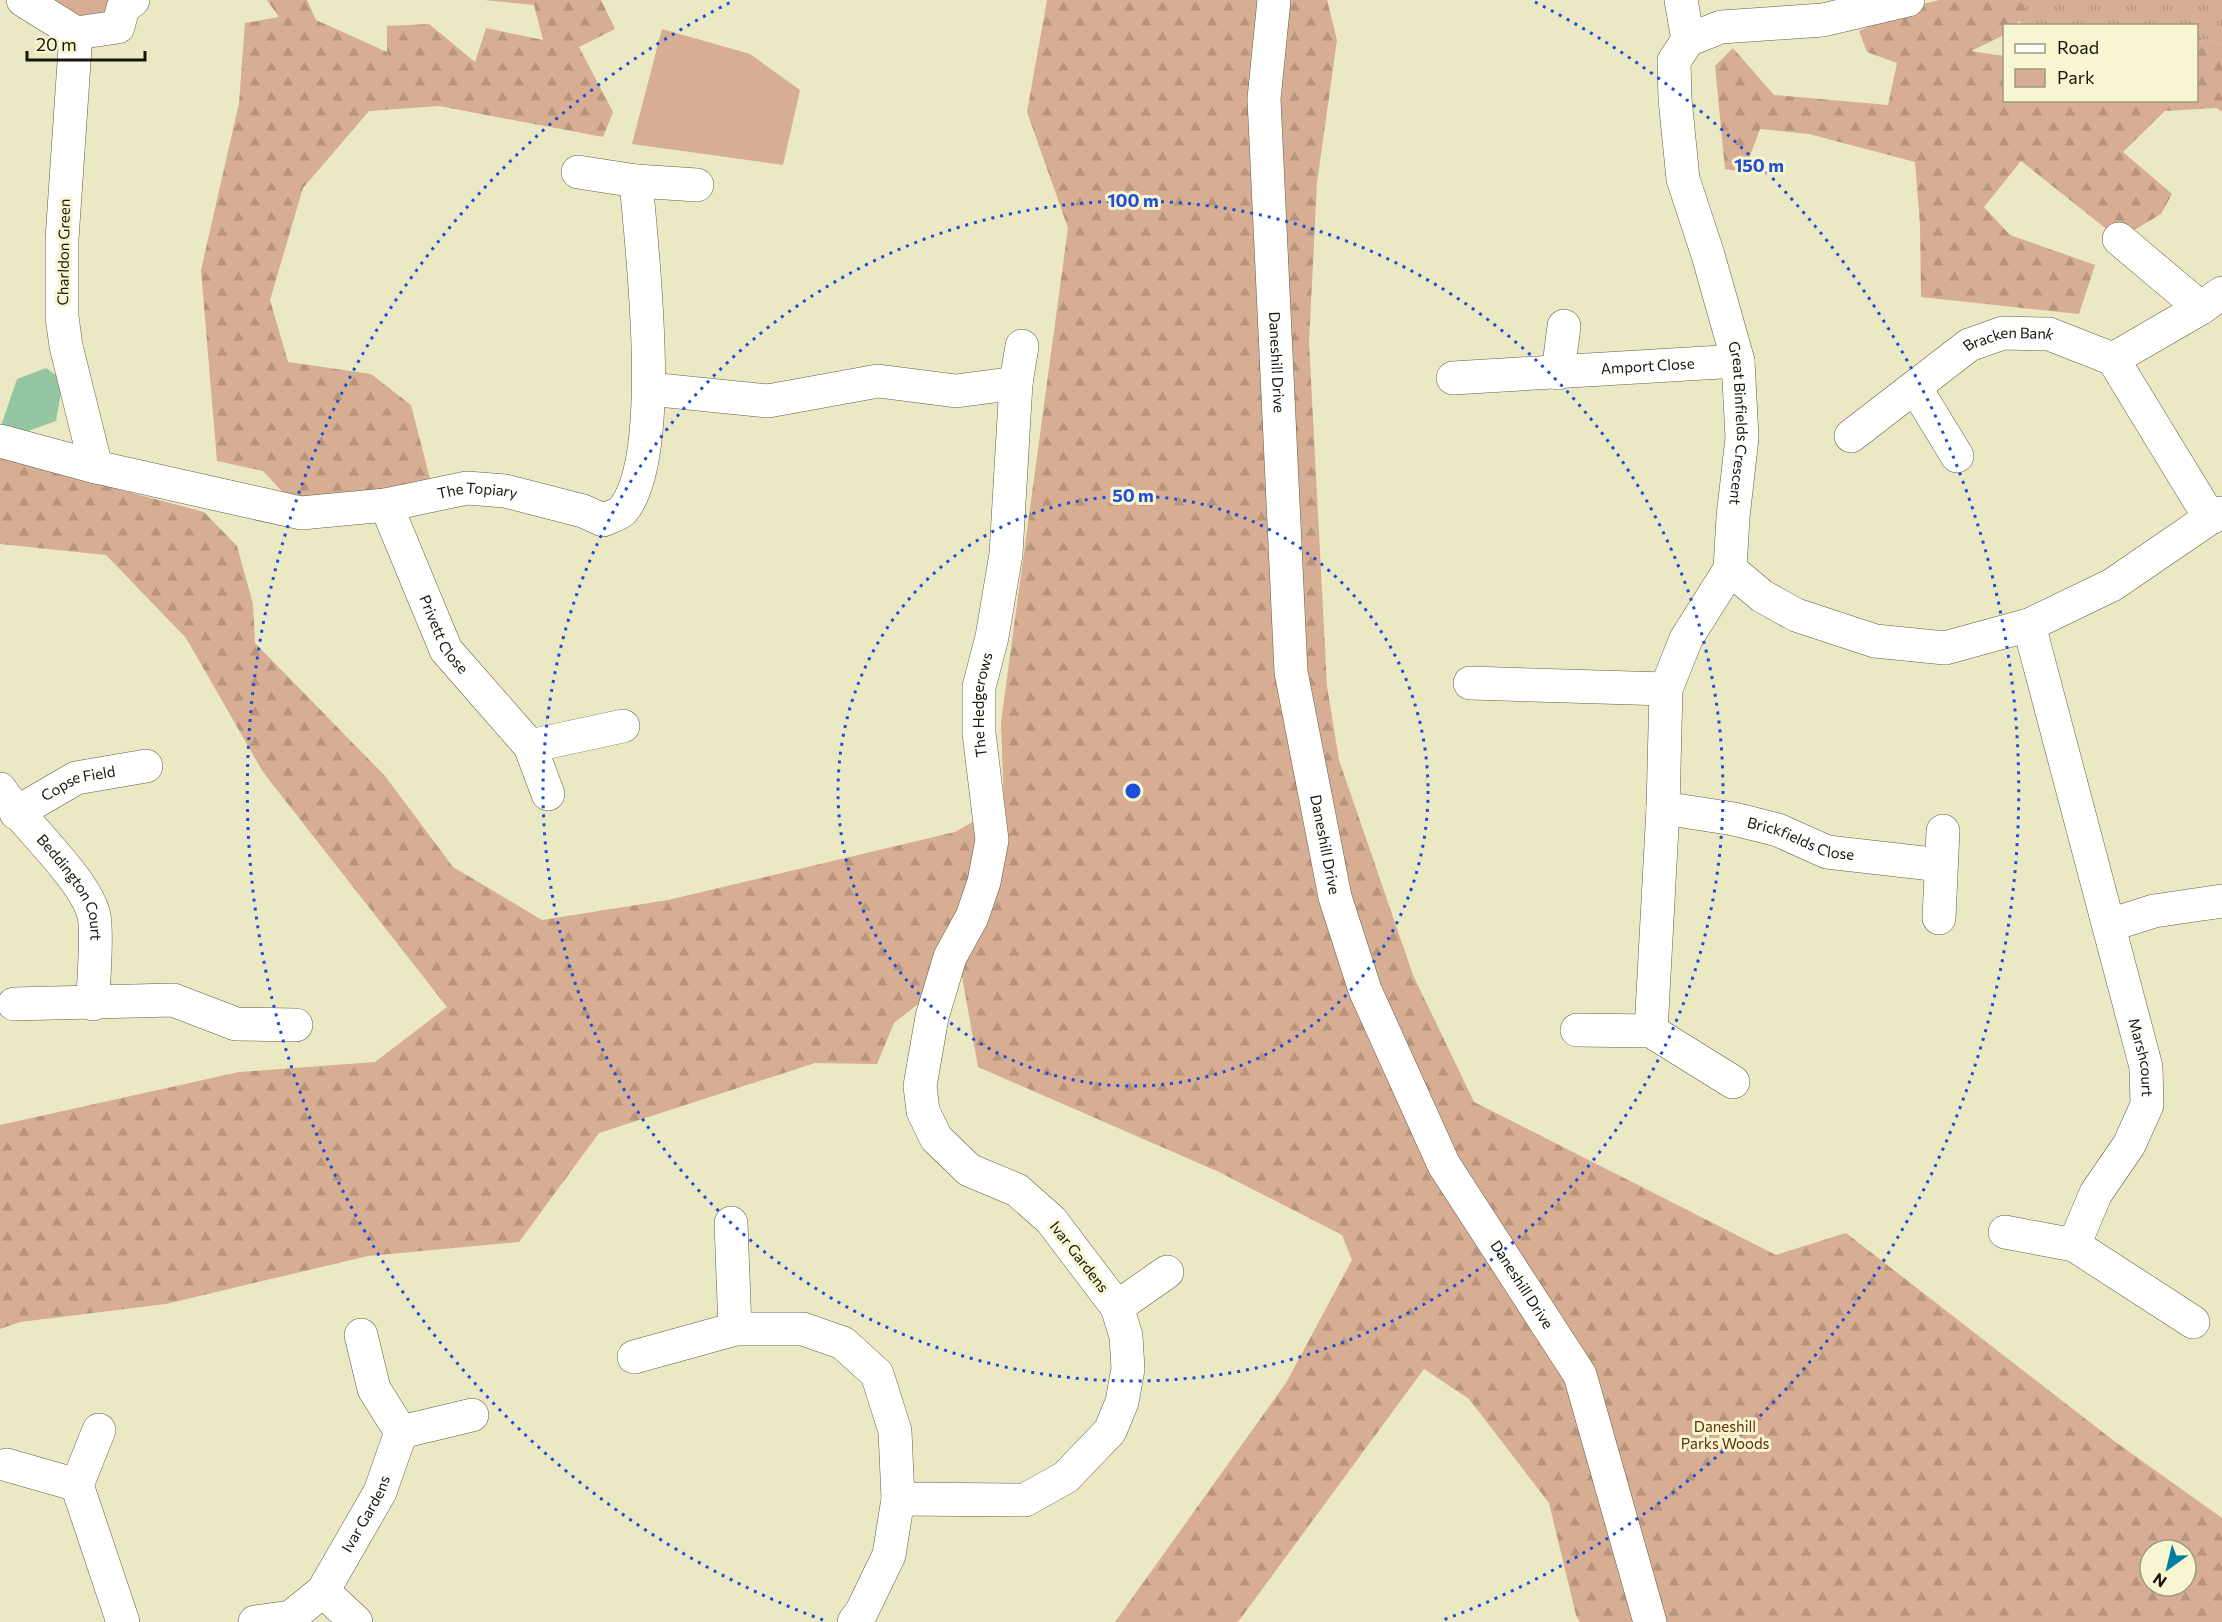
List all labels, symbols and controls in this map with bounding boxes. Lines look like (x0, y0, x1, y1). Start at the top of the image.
scale bar (27, 24, 146, 62)
legend (2003, 24, 2198, 102)
text: 20 m (36, 33, 77, 55)
text: Road (2057, 36, 2099, 58)
text: Park (2057, 66, 2095, 88)
text: 150 m (1734, 154, 1784, 176)
text: 100 m (1107, 189, 1159, 211)
street label: Charldon Green (53, 198, 73, 306)
street label: Daneshill Drive (1266, 311, 1289, 413)
street label: Bracken Bank (1959, 323, 2057, 354)
street label: Great Binfields Crescent (1725, 339, 1752, 506)
street label: Amport Close (1600, 354, 1695, 377)
street label: The Topiary (435, 478, 520, 502)
text: 50 m (1112, 484, 1154, 506)
street label: Privett Close (416, 592, 473, 677)
street label: The Hedgerows (969, 650, 996, 759)
street label: Copse Field (38, 761, 117, 804)
centre of rings (1123, 781, 1143, 801)
street label: Daneshill Drive (1307, 793, 1344, 896)
street label: Brickfields Close (1745, 813, 1855, 863)
street label: Beddington Court (34, 830, 106, 941)
street label: Marshcourt (2125, 1016, 2157, 1097)
street label: Ivar Gardens (1047, 1217, 1113, 1296)
street label: Daneshill Drive (1487, 1237, 1558, 1332)
park label: Daneshill Parks Woods (1681, 1417, 1770, 1452)
street label: Ivar Gardens (337, 1473, 393, 1555)
north arrow (2138, 1538, 2198, 1598)
text: N (2149, 1570, 2170, 1592)

